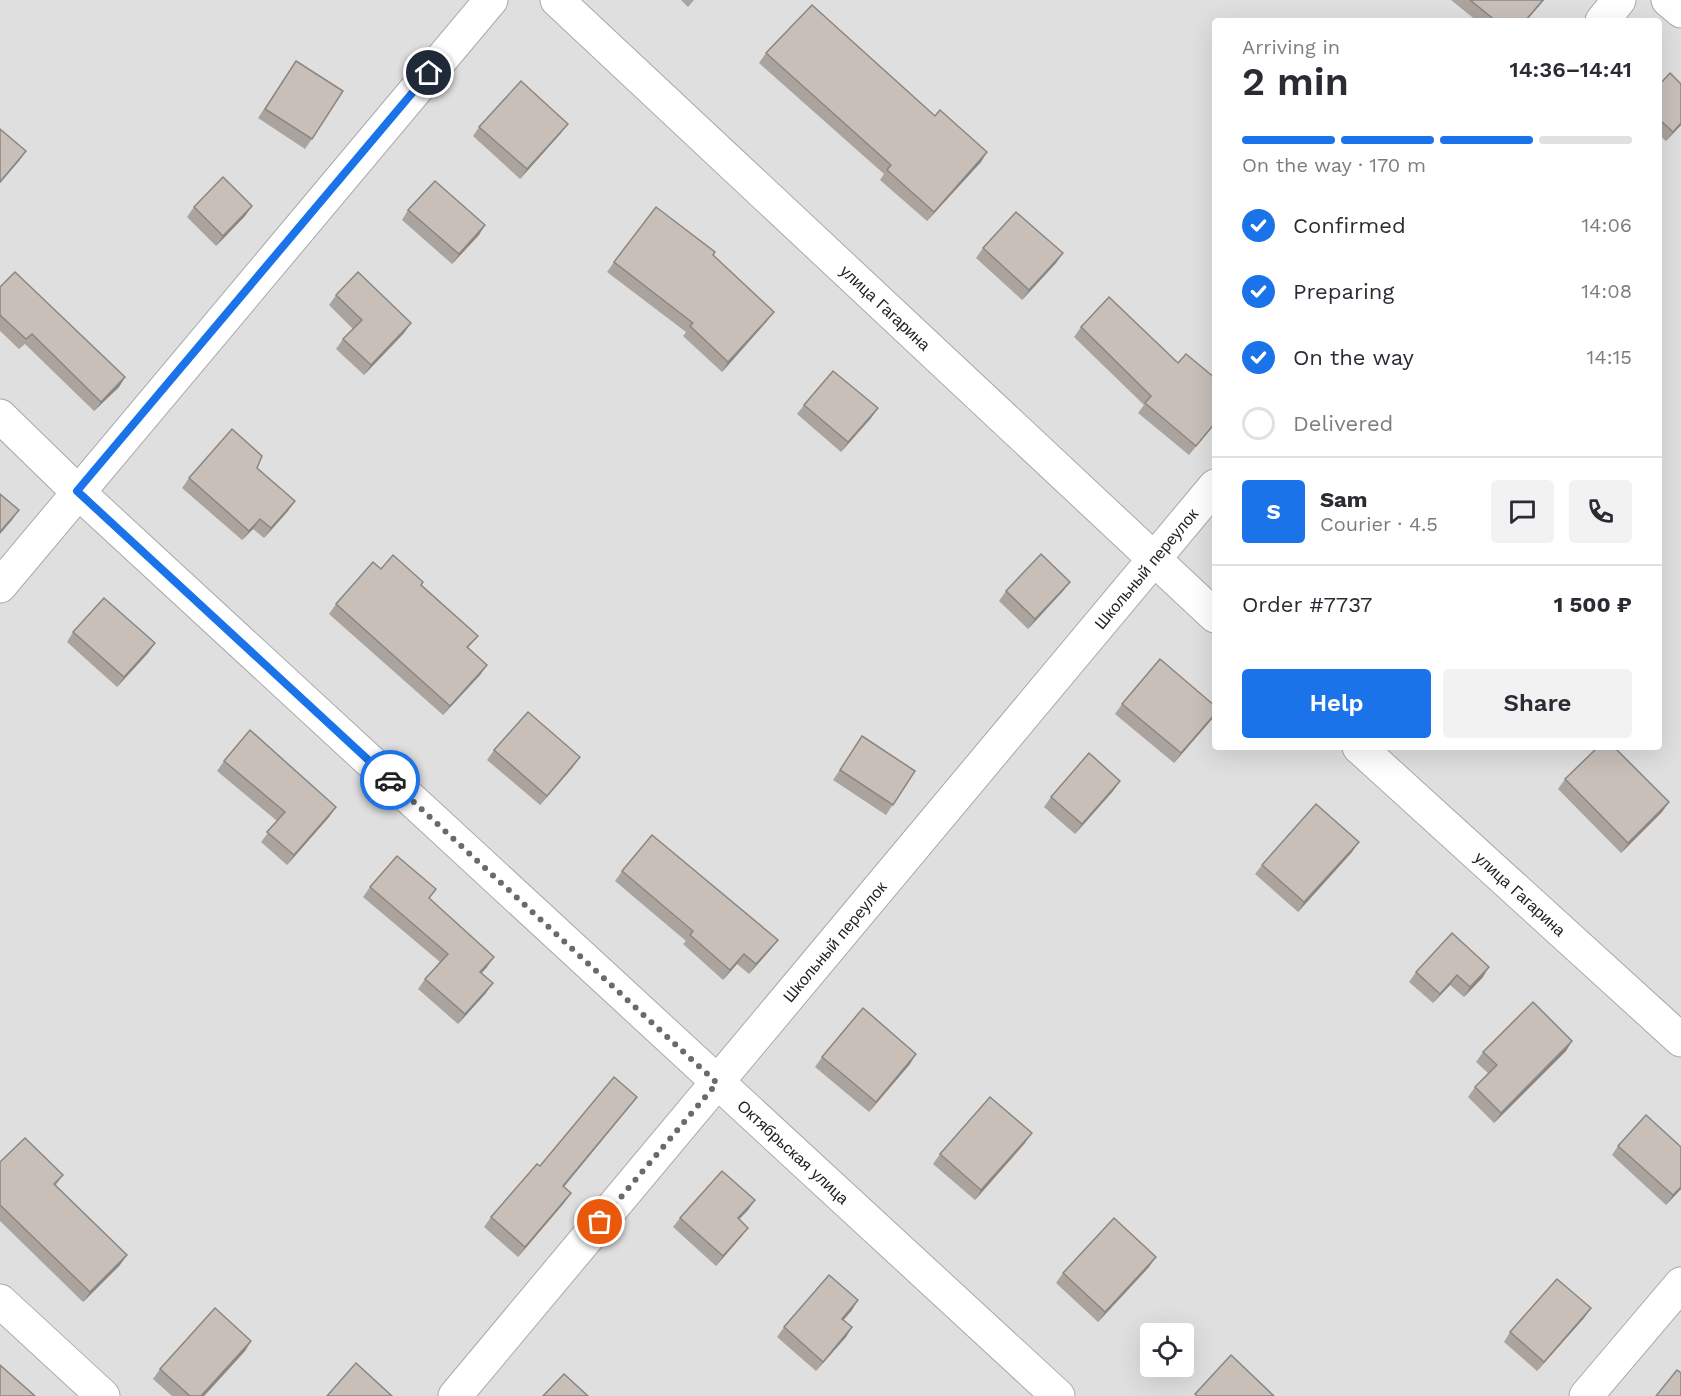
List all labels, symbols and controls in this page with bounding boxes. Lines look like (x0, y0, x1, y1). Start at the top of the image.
text: Arriving in (1242, 35, 1340, 59)
pin (403, 47, 454, 98)
icon: home (412, 56, 445, 89)
text: 14:36–14:41 (1510, 57, 1632, 82)
text: 2 min (1242, 59, 1349, 104)
text: On the way · 170 m (1242, 153, 1426, 177)
icon: check (1242, 209, 1275, 242)
text: Confirmed (1293, 213, 1406, 238)
text: 14:06 (1581, 213, 1632, 237)
street label: улица Гагарина (836, 261, 934, 355)
icon: check (1242, 275, 1275, 308)
text: Preparing (1293, 279, 1394, 304)
text: 14:08 (1581, 279, 1632, 303)
icon: check (1242, 341, 1275, 374)
text: On the way (1293, 345, 1414, 370)
text: 14:15 (1587, 345, 1632, 369)
text: Delivered (1293, 411, 1393, 436)
button: chat (1491, 480, 1554, 543)
button: phone (1569, 480, 1632, 543)
text: Sam (1320, 487, 1368, 512)
text: S (1266, 499, 1281, 524)
street label: Школьный переулок (1091, 504, 1203, 633)
text: Courier · 4.5 (1320, 512, 1438, 536)
text: Order #7737 (1242, 592, 1372, 617)
text: 1 500 ₽ (1554, 592, 1632, 617)
button: Help (1242, 669, 1431, 738)
button: Share (1443, 669, 1632, 738)
courier (360, 750, 420, 810)
icon: car (374, 764, 407, 797)
street label: улица Гагарина (1471, 848, 1569, 940)
street label: Школьный переулок (779, 877, 891, 1006)
street label: Октябрьская улица (733, 1096, 853, 1208)
pin (574, 1196, 625, 1247)
icon: bag (583, 1205, 616, 1238)
map controls (1140, 1323, 1194, 1377)
button: locate (1140, 1323, 1194, 1377)

